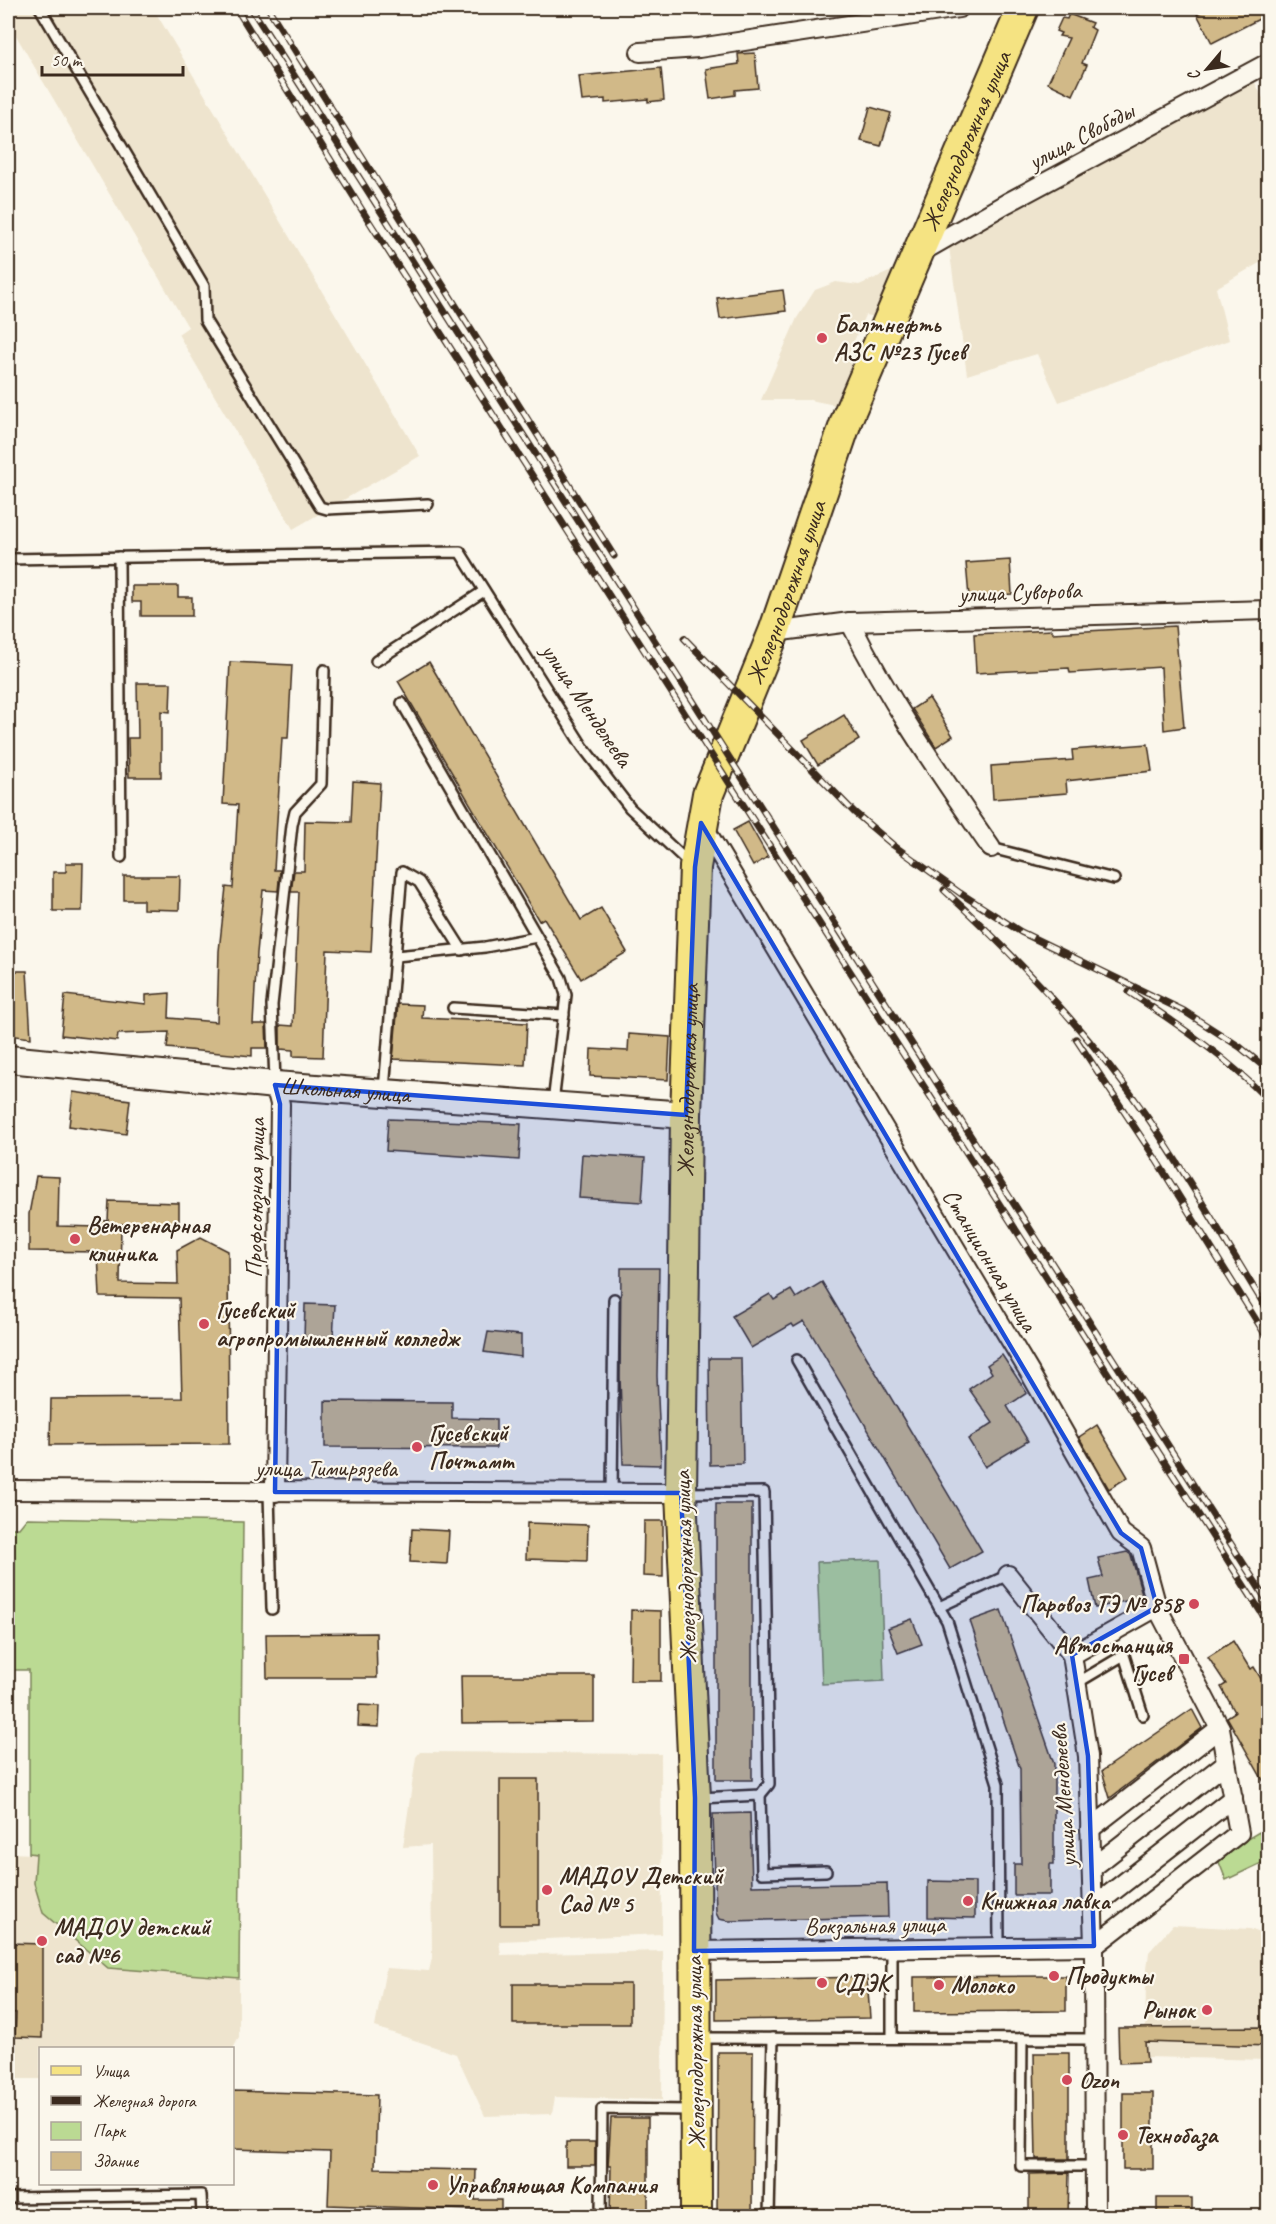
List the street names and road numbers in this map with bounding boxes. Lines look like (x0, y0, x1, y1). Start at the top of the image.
street label: Железнодорожная улица (914, 45, 1018, 236)
street label: улица Свободы (1021, 95, 1141, 177)
street label: Железнодорожная улица (739, 495, 833, 689)
street label: улица Суворова (956, 575, 1083, 609)
street label: улица Менделеева (533, 636, 640, 774)
street label: Железнодорожная улица (670, 982, 706, 1177)
street label: Школьная улица (280, 1070, 413, 1110)
street label: Профсоюзная улица (239, 1117, 272, 1278)
street label: Станционная улица (936, 1183, 1045, 1338)
street label: улица Тимирязева (253, 1453, 398, 1483)
street label: Железнодорожная улица (667, 1469, 703, 1664)
street label: улица Менделеева (1043, 1722, 1083, 1870)
street label: Вокзальная улица (804, 1909, 947, 1941)
street label: Железнодорожная улица (678, 1955, 712, 2150)

